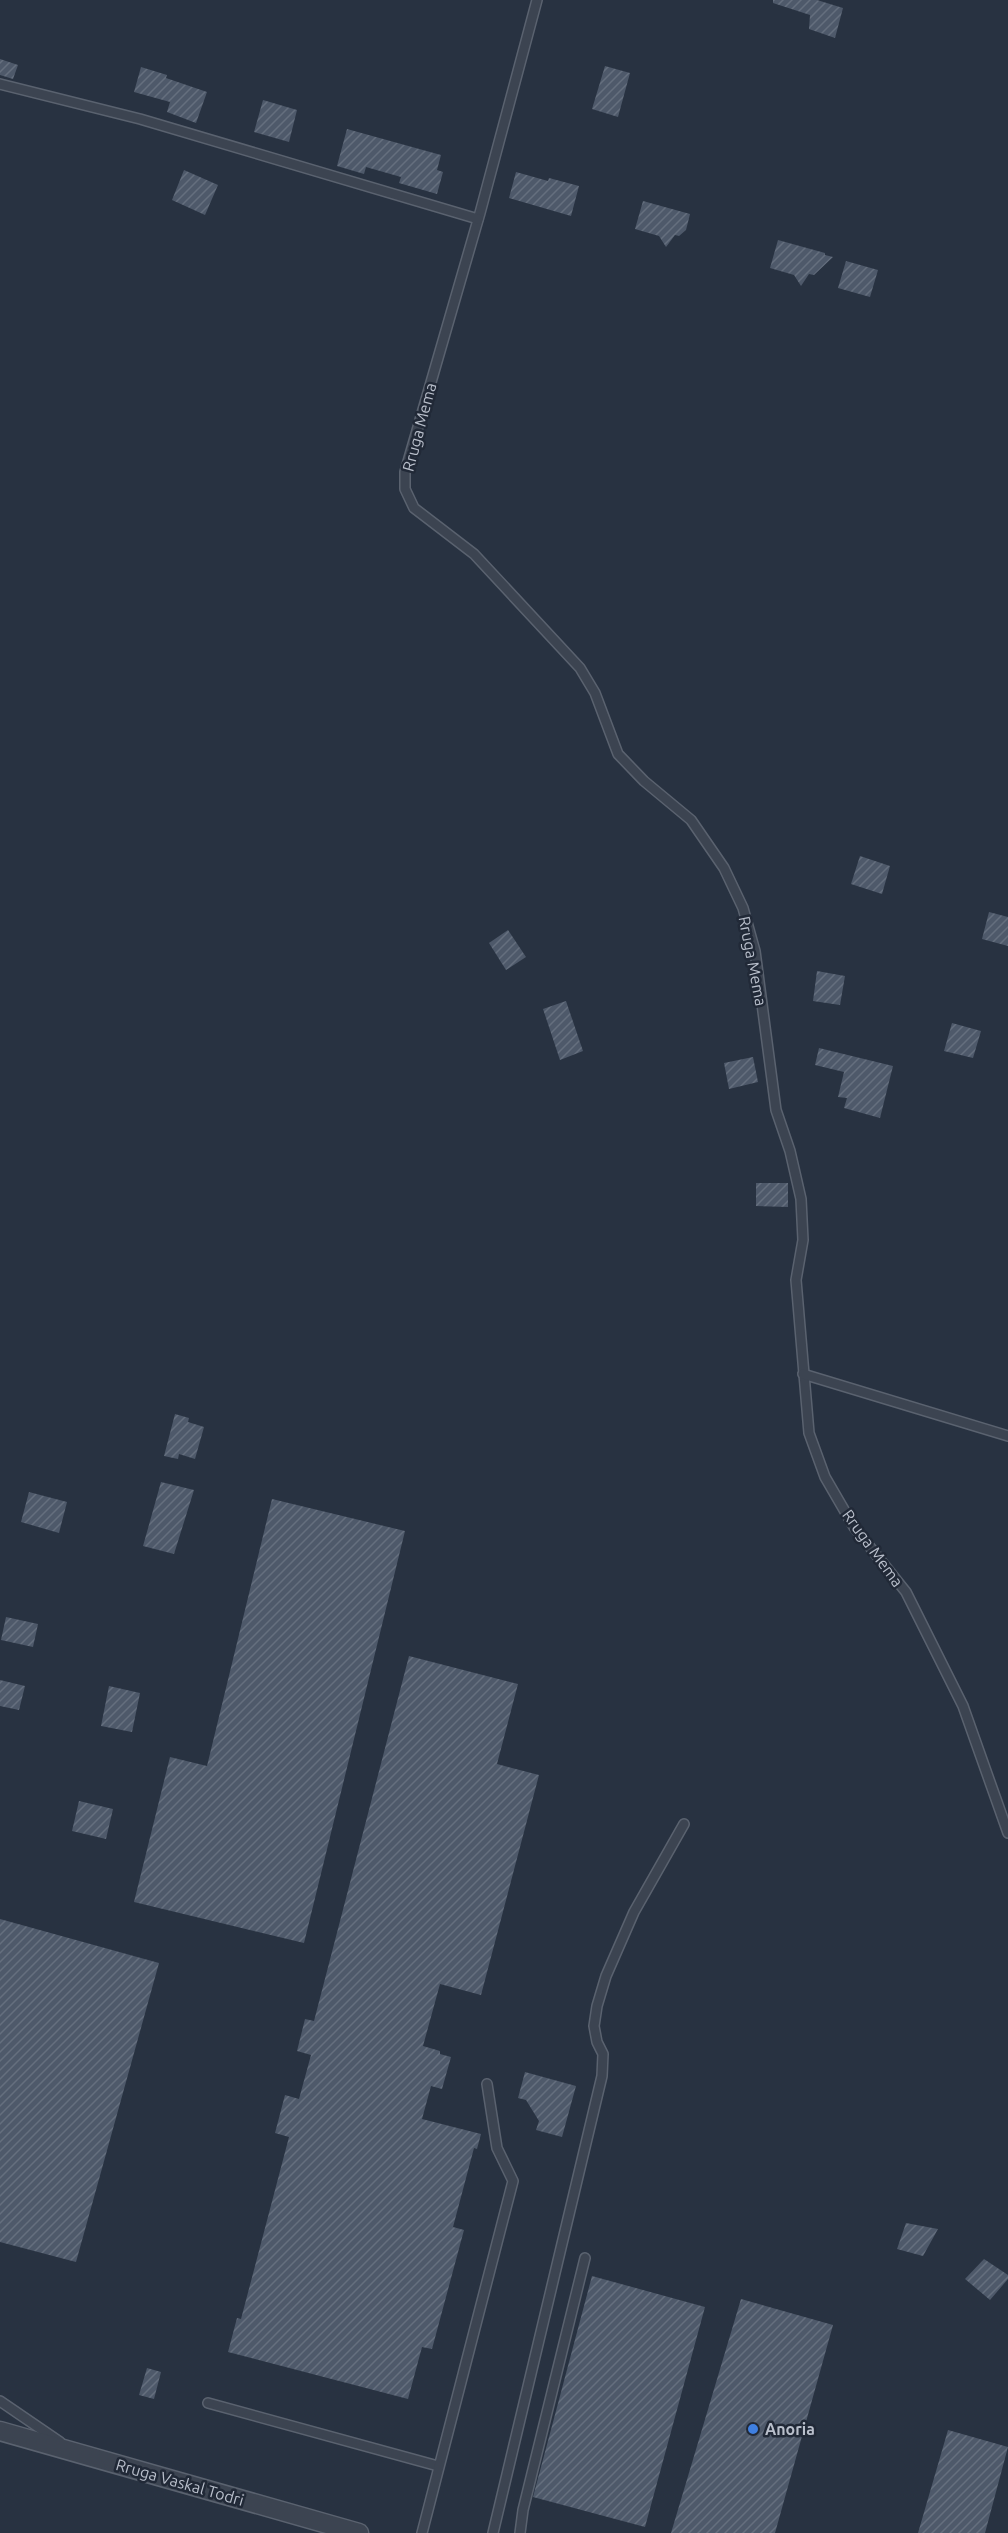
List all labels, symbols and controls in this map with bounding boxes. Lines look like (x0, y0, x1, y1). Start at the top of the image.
street label: Rruga Mema (399, 381, 439, 473)
street label: Rruga Mema (735, 915, 771, 1007)
street label: Rruga Mema (839, 1506, 907, 1590)
place label: Anoria (765, 2420, 815, 2438)
marker: Anoria (746, 2422, 760, 2436)
street label: Rruga Vaskal Todri (114, 2455, 246, 2509)

